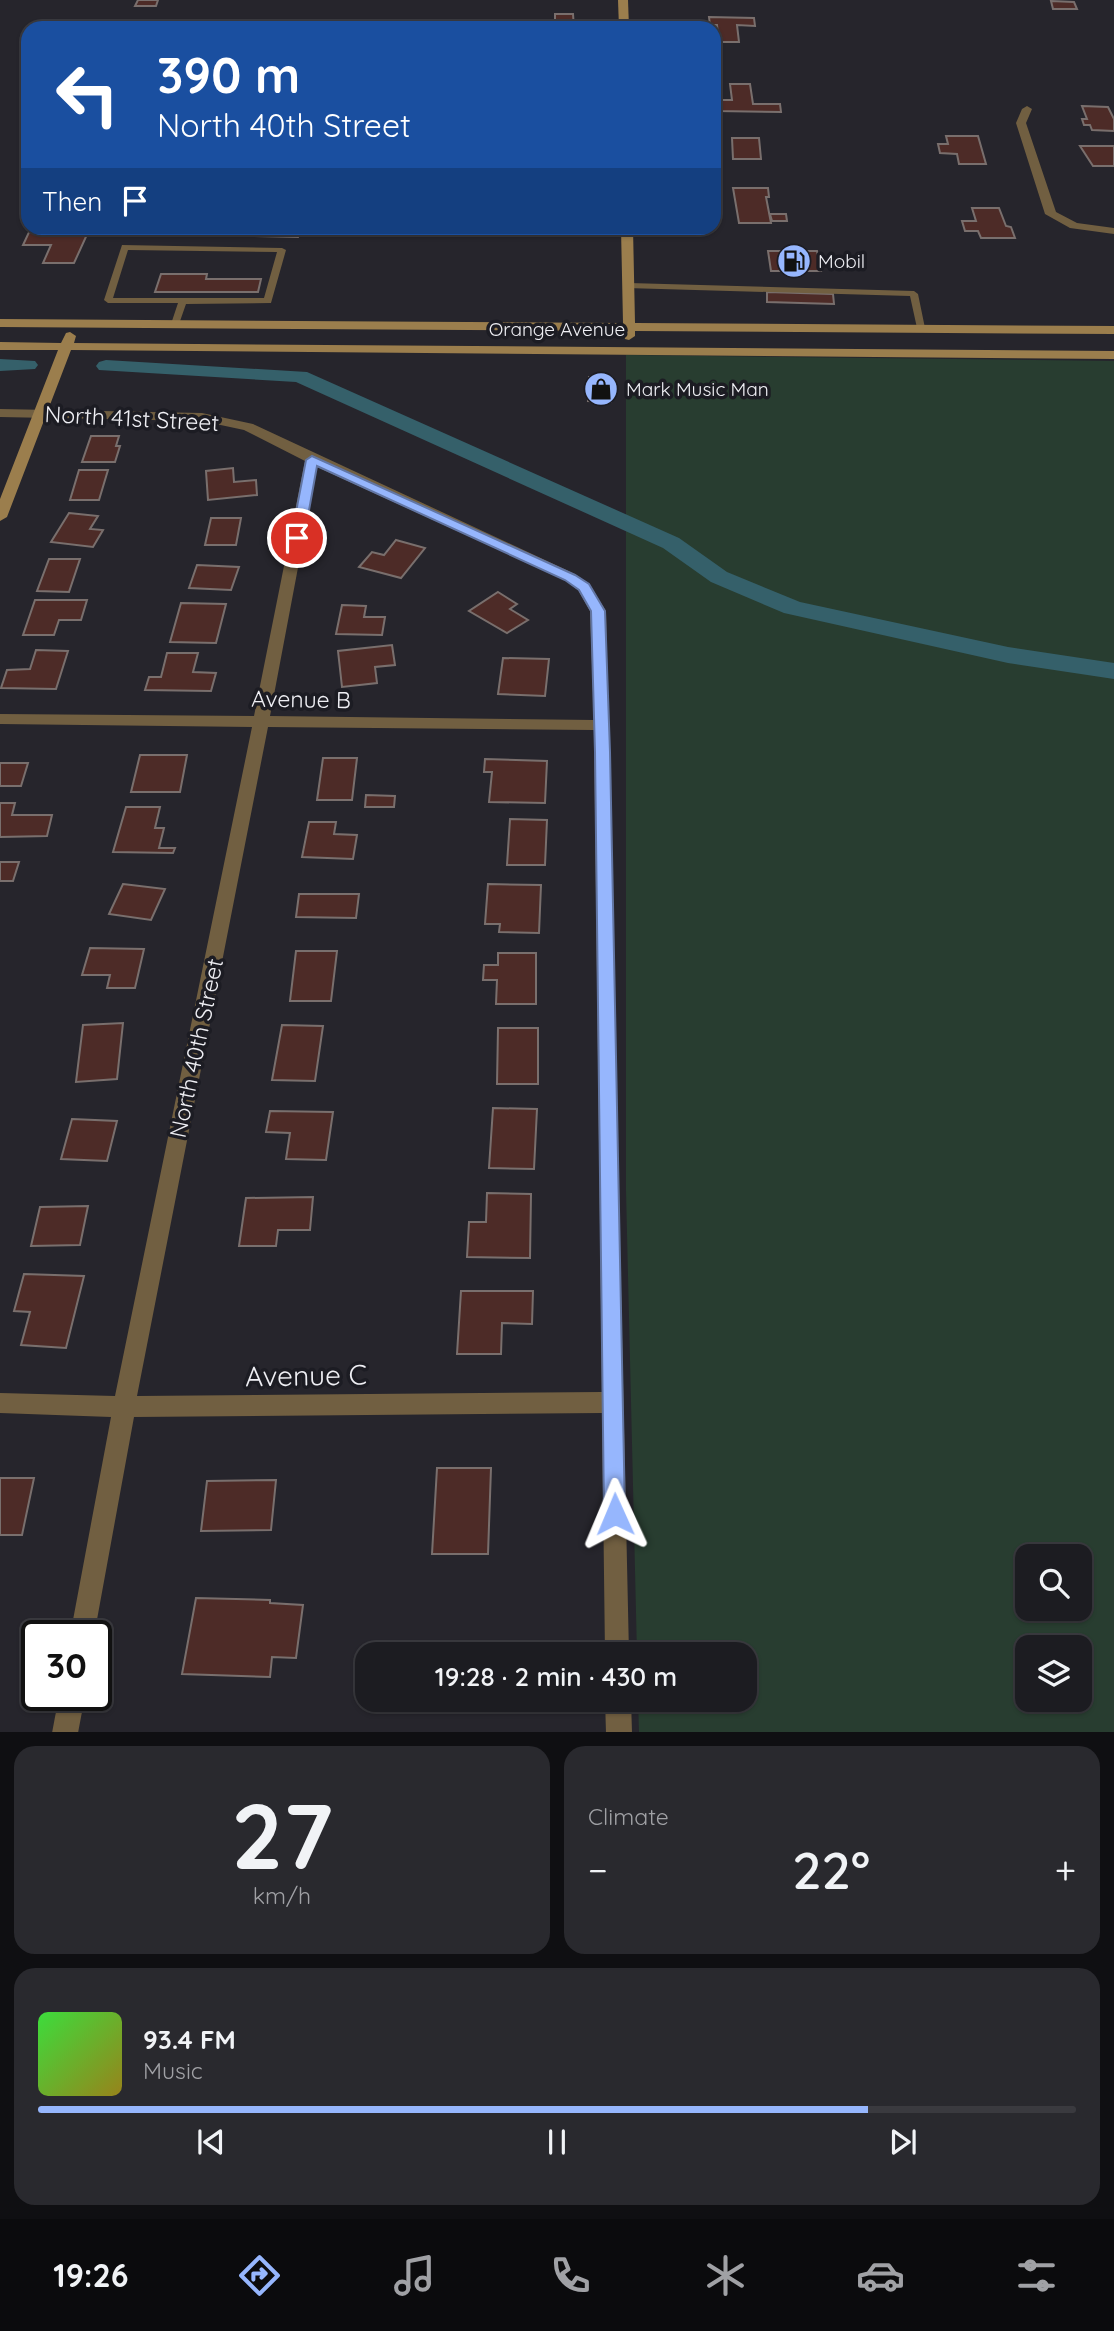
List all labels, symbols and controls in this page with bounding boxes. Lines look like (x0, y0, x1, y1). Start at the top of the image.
text: 390 m (157, 44, 300, 105)
icon: left (42, 49, 133, 140)
text: North 40th Street (157, 105, 411, 145)
icon: arrive (116, 182, 154, 220)
text: Then (42, 185, 102, 218)
fuel station icon: Mobil (775, 242, 813, 280)
place label: Mobil (818, 249, 865, 273)
street label: Orange Avenue (489, 317, 625, 341)
shop icon: Mark Music Man (582, 370, 620, 408)
place label: Mark Music Man (626, 377, 769, 401)
street label: North 41st Street (44, 399, 220, 437)
pin (267, 508, 327, 568)
icon: arrive (278, 519, 316, 557)
street label: Avenue B (251, 684, 351, 714)
street label: North 40th Street (163, 956, 229, 1140)
street label: Avenue C (245, 1356, 367, 1394)
position arrow (578, 1477, 652, 1551)
map controls (1015, 1544, 1092, 1712)
button: search (1015, 1544, 1092, 1621)
speed limit sign: 30 (21, 1620, 112, 1711)
button: layers (1015, 1635, 1092, 1712)
text: 19:28 · 2 min · 430 m (435, 1660, 677, 1693)
text: 27 (231, 1778, 333, 1892)
text: Climate (588, 1802, 669, 1831)
text: 22° (792, 1837, 870, 1902)
text: − (588, 1846, 608, 1894)
text: + (1055, 1846, 1076, 1894)
text: km/h (253, 1881, 311, 1910)
text: 93.4 FM (143, 2023, 236, 2056)
text: Music (143, 2056, 203, 2085)
icon: previous (192, 2123, 230, 2161)
icon: pause (538, 2123, 576, 2161)
icon: next (884, 2123, 922, 2161)
icon: directions (235, 2251, 284, 2300)
icon: music (390, 2251, 439, 2300)
icon: phone (546, 2251, 595, 2300)
icon: climate (701, 2251, 750, 2300)
icon: car (856, 2251, 905, 2300)
icon: filters (1012, 2251, 1061, 2300)
text: 19:26 (53, 2255, 128, 2295)

